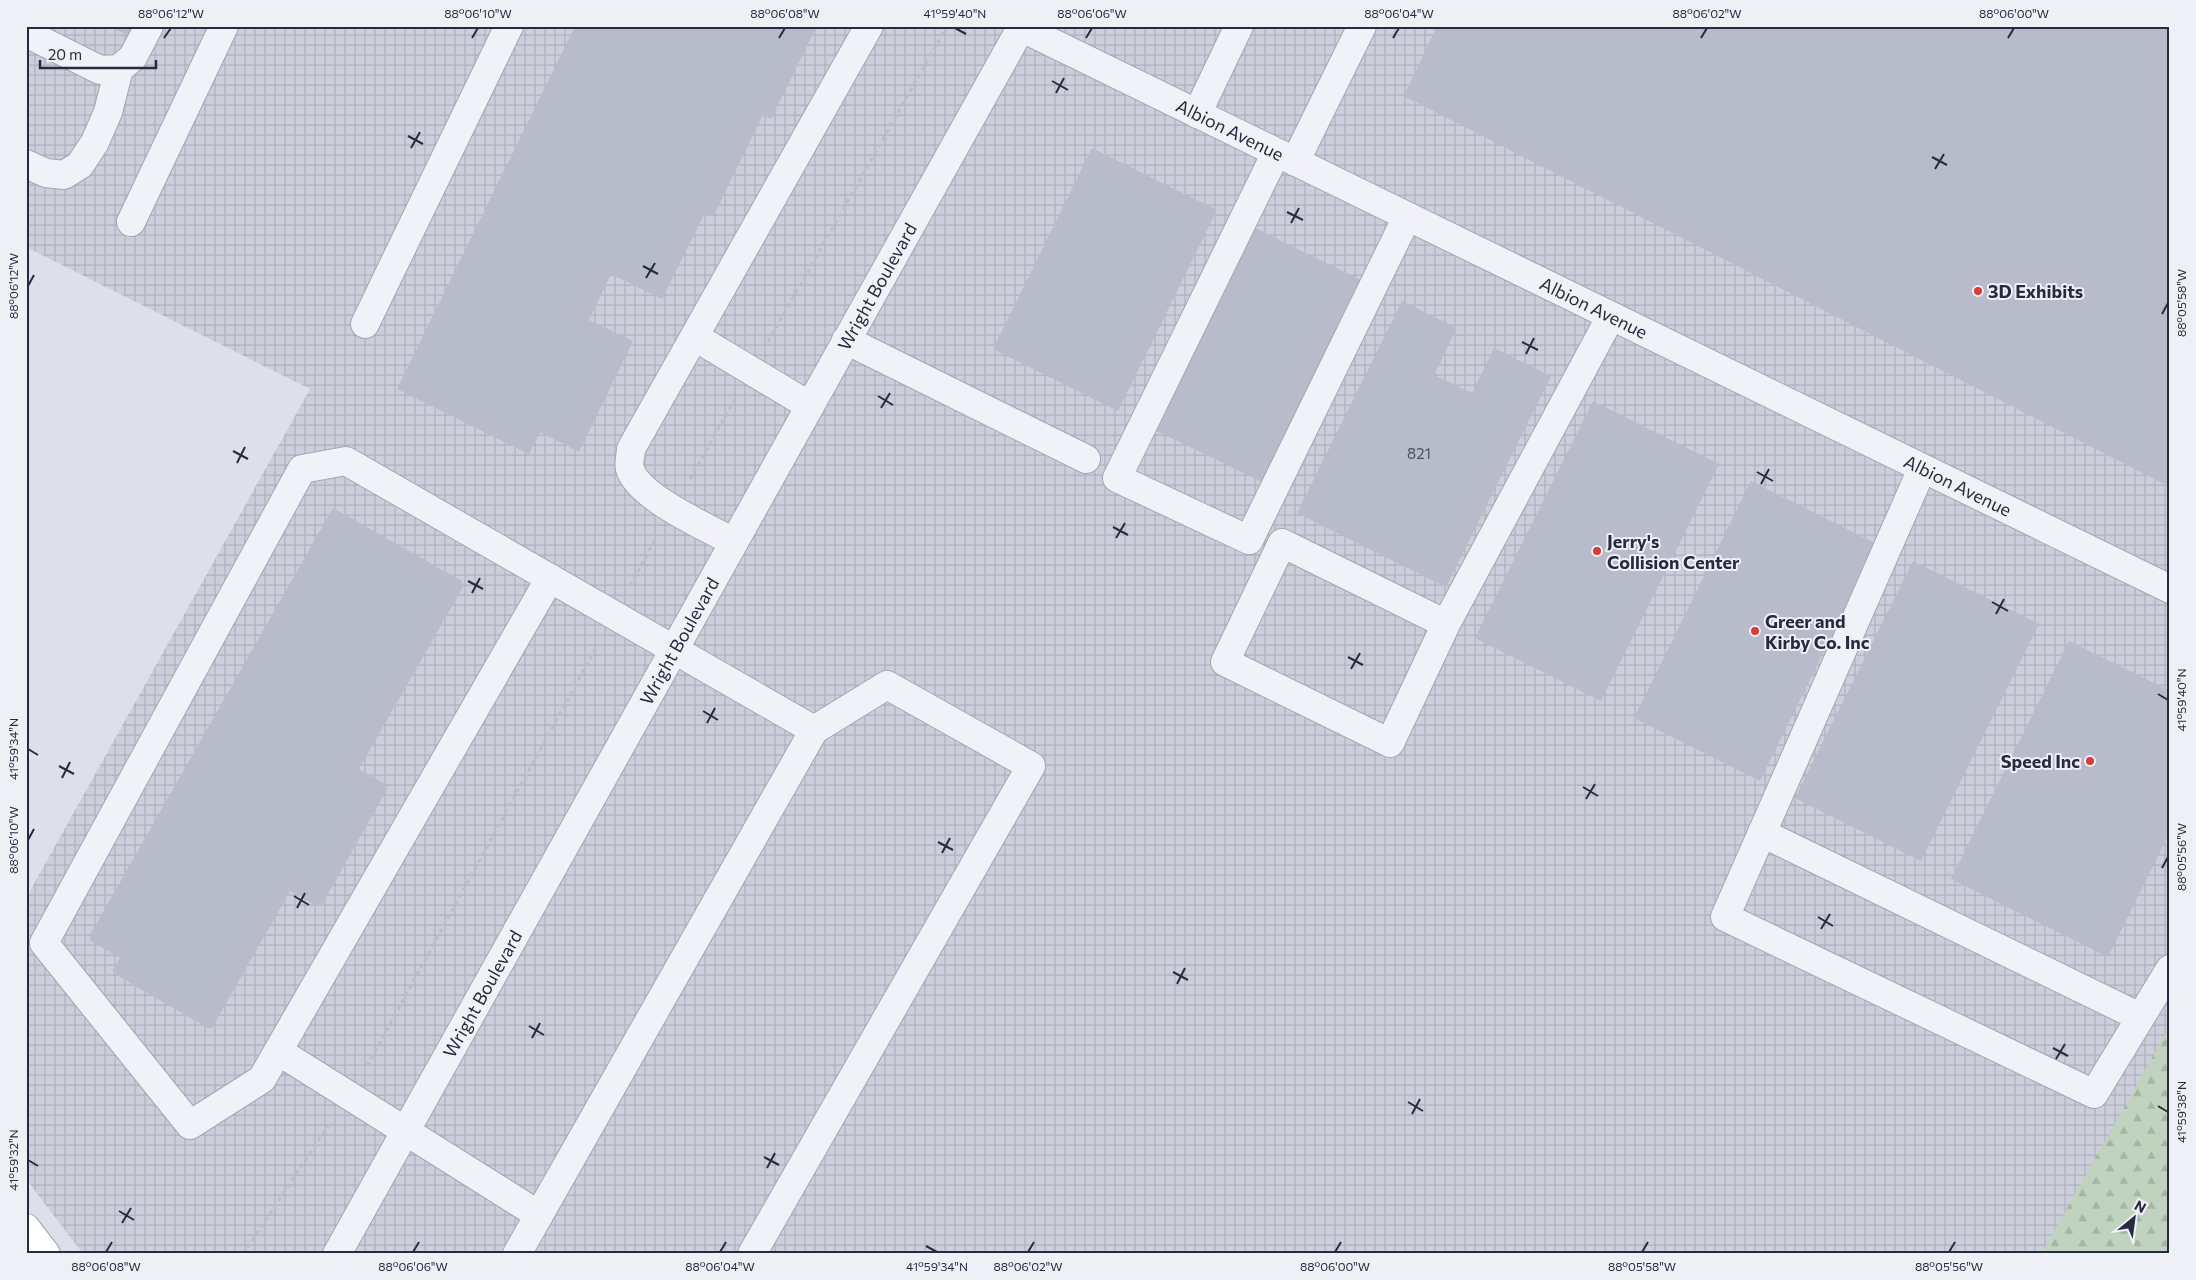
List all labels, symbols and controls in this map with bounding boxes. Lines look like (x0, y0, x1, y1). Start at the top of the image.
text: 88°06'12"W (138, 6, 204, 20)
text: 88°06'10"W (444, 6, 512, 20)
text: 88°06'08"W (750, 6, 820, 20)
text: 41°59'40"N (924, 6, 986, 20)
text: 88°06'06"W (1057, 6, 1127, 20)
text: 88°06'04"W (1364, 6, 1434, 20)
text: 88°06'02"W (1673, 6, 1741, 20)
text: 88°06'00"W (1979, 6, 2049, 20)
scale bar (40, 38, 156, 70)
text: 20 m (48, 45, 82, 63)
street label: Albion Avenue (1173, 94, 1287, 165)
street label: Wright Boulevard (832, 219, 921, 354)
text: 88°06'12"W (6, 253, 20, 319)
text: 88°05'58"W (2174, 269, 2188, 337)
street label: Albion Avenue (1537, 272, 1651, 343)
place label: 3D Exhibits (1988, 280, 2083, 302)
marker: 3D Exhibits (1972, 285, 1984, 297)
house number: 821 (1407, 444, 1431, 462)
street label: Albion Avenue (1900, 450, 2015, 521)
place label: Jerry's Collision Center (1607, 530, 1740, 573)
marker: Jerry's Collision Center (1591, 545, 1603, 557)
street label: Wright Boulevard (635, 573, 723, 708)
place label: Greer and Kirby Co. Inc (1765, 610, 1870, 653)
marker: Greer and Kirby Co. Inc (1749, 625, 1761, 637)
text: 41°59'40"N (2174, 669, 2188, 731)
text: 41°59'34"N (6, 718, 20, 780)
place label: Speed Inc (2001, 750, 2080, 772)
marker: Speed Inc (2084, 755, 2096, 767)
text: 88°06'10"W (6, 806, 20, 874)
text: 88°05'56"W (2174, 823, 2188, 891)
street label: Wright Boulevard (438, 926, 526, 1061)
text: 41°59'38"N (2174, 1081, 2188, 1143)
text: 41°59'32"N (6, 1129, 20, 1191)
north arrow (2108, 1192, 2158, 1242)
text: N (2132, 1196, 2149, 1216)
text: 88°06'08"W (71, 1259, 141, 1273)
text: 88°06'06"W (378, 1259, 448, 1273)
text: 88°06'04"W (685, 1259, 755, 1273)
text: 41°59'34"N (906, 1259, 968, 1273)
text: 88°06'02"W (994, 1259, 1062, 1273)
text: 88°06'00"W (1300, 1259, 1370, 1273)
text: 88°05'58"W (1608, 1259, 1676, 1273)
text: 88°05'56"W (1915, 1259, 1983, 1273)

